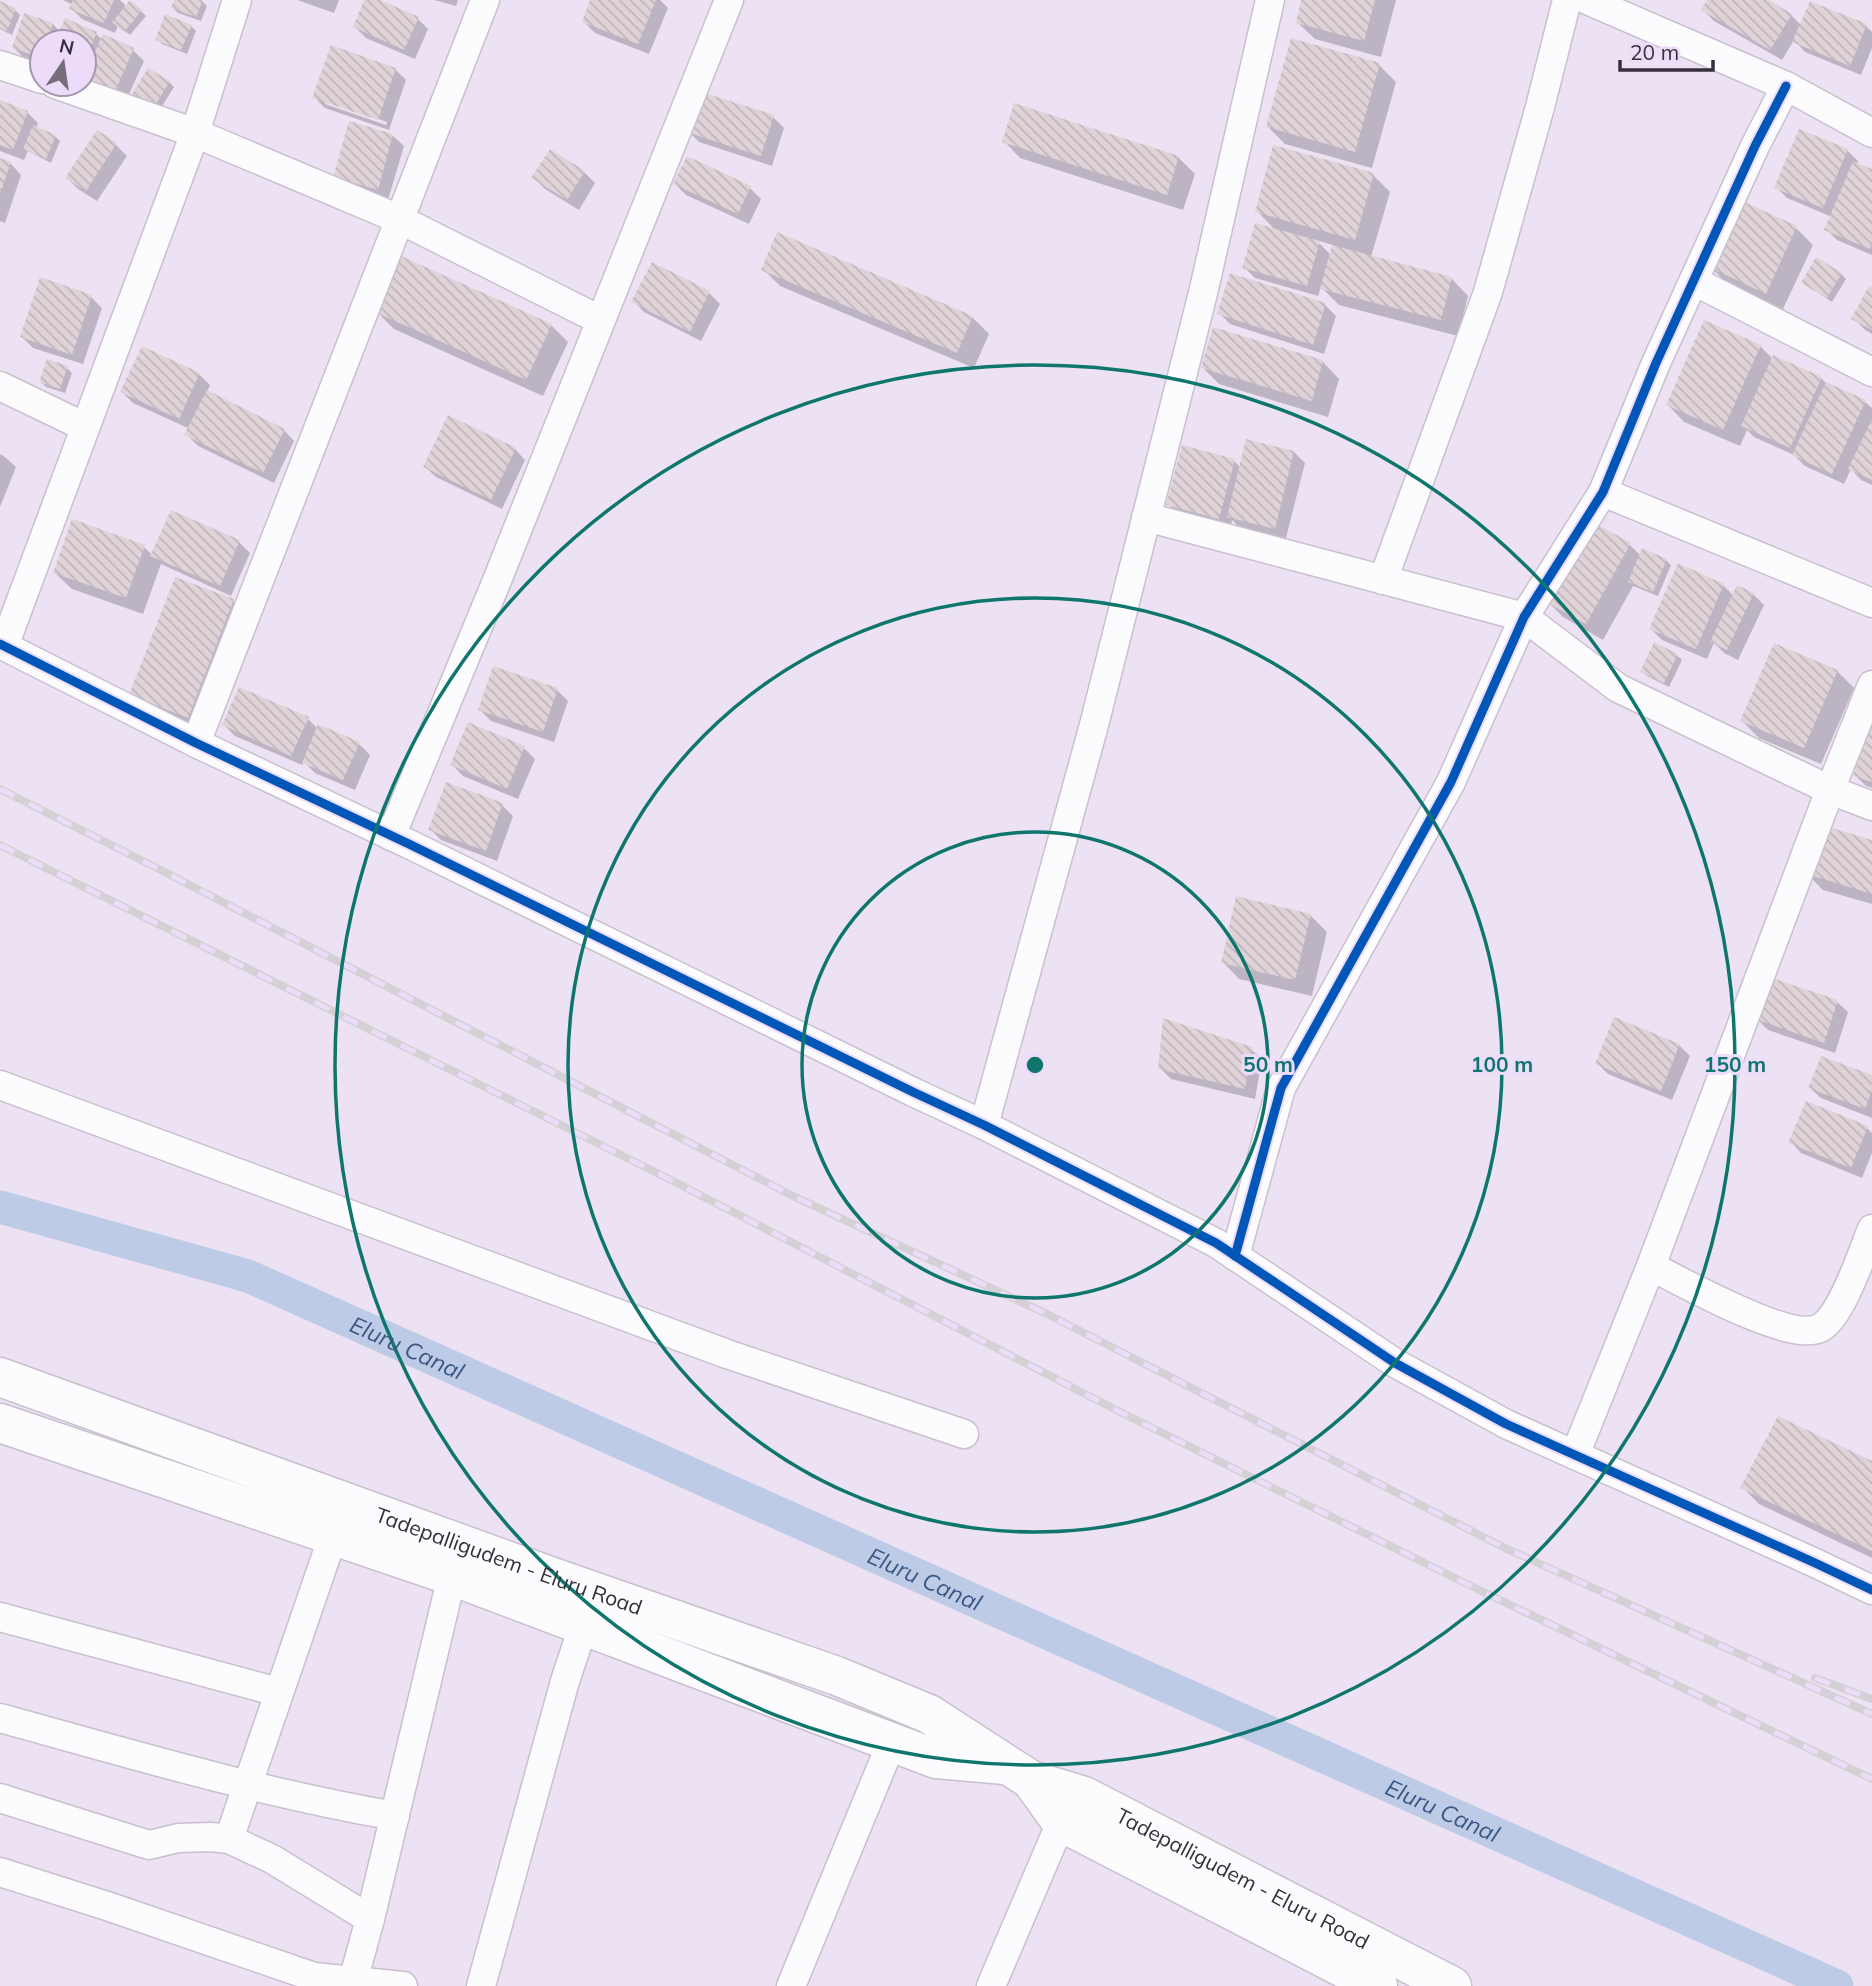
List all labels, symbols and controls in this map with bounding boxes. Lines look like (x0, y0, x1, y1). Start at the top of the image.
north arrow (28, 28, 98, 98)
scale bar (1620, 28, 1713, 72)
text: N (57, 33, 77, 60)
text: 20 m (1630, 39, 1679, 65)
text: 50 m (1243, 1051, 1293, 1077)
text: 100 m (1471, 1051, 1533, 1077)
text: 150 m (1704, 1051, 1766, 1077)
centre of rings (1023, 1053, 1047, 1077)
water label: Eluru Canal (346, 1309, 469, 1386)
street label: Tadepalligudem - Eluru Road (372, 1501, 646, 1620)
water label: Eluru Canal (863, 1540, 987, 1617)
water label: Eluru Canal (1381, 1772, 1505, 1848)
street label: Tadepalligudem - Eluru Road (1112, 1802, 1374, 1954)

